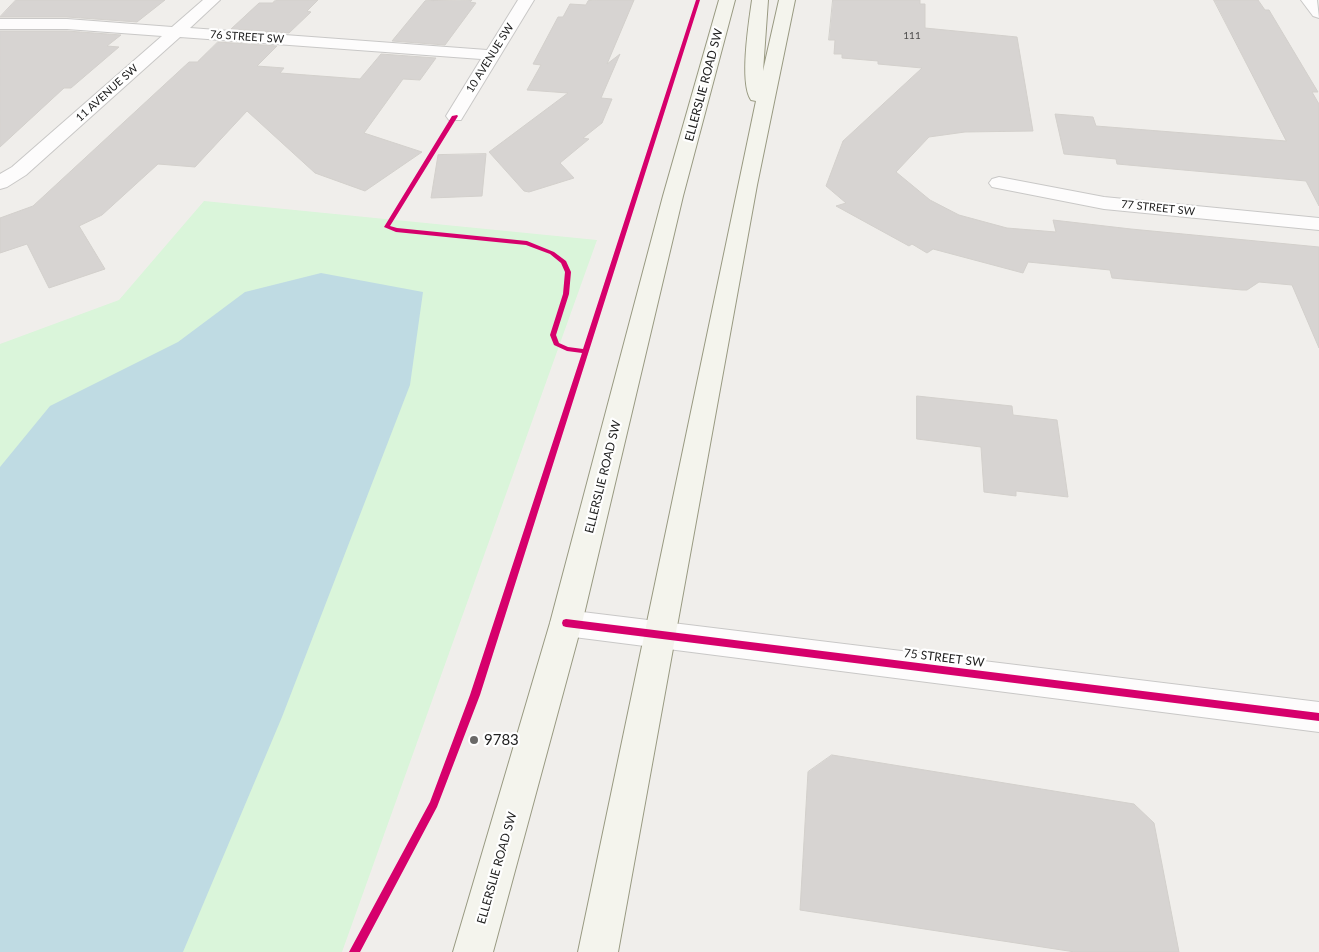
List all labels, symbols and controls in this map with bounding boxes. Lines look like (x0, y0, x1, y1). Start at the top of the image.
street label: 10 AVENUE SW (463, 21, 517, 95)
street label: ELLERSLIE ROAD SW (682, 27, 726, 143)
street label: 76 STREET SW (209, 28, 285, 46)
house number: 111 (903, 30, 921, 42)
street label: 11 AVENUE SW (73, 62, 141, 124)
street label: 77 STREET SW (1120, 198, 1196, 218)
street label: ELLERSLIE ROAD SW (582, 419, 624, 535)
street label: 75 STREET SW (903, 646, 985, 670)
place label: 9783 (484, 731, 519, 749)
marker: 9783 (468, 734, 480, 746)
street label: ELLERSLIE ROAD SW (474, 810, 520, 926)

